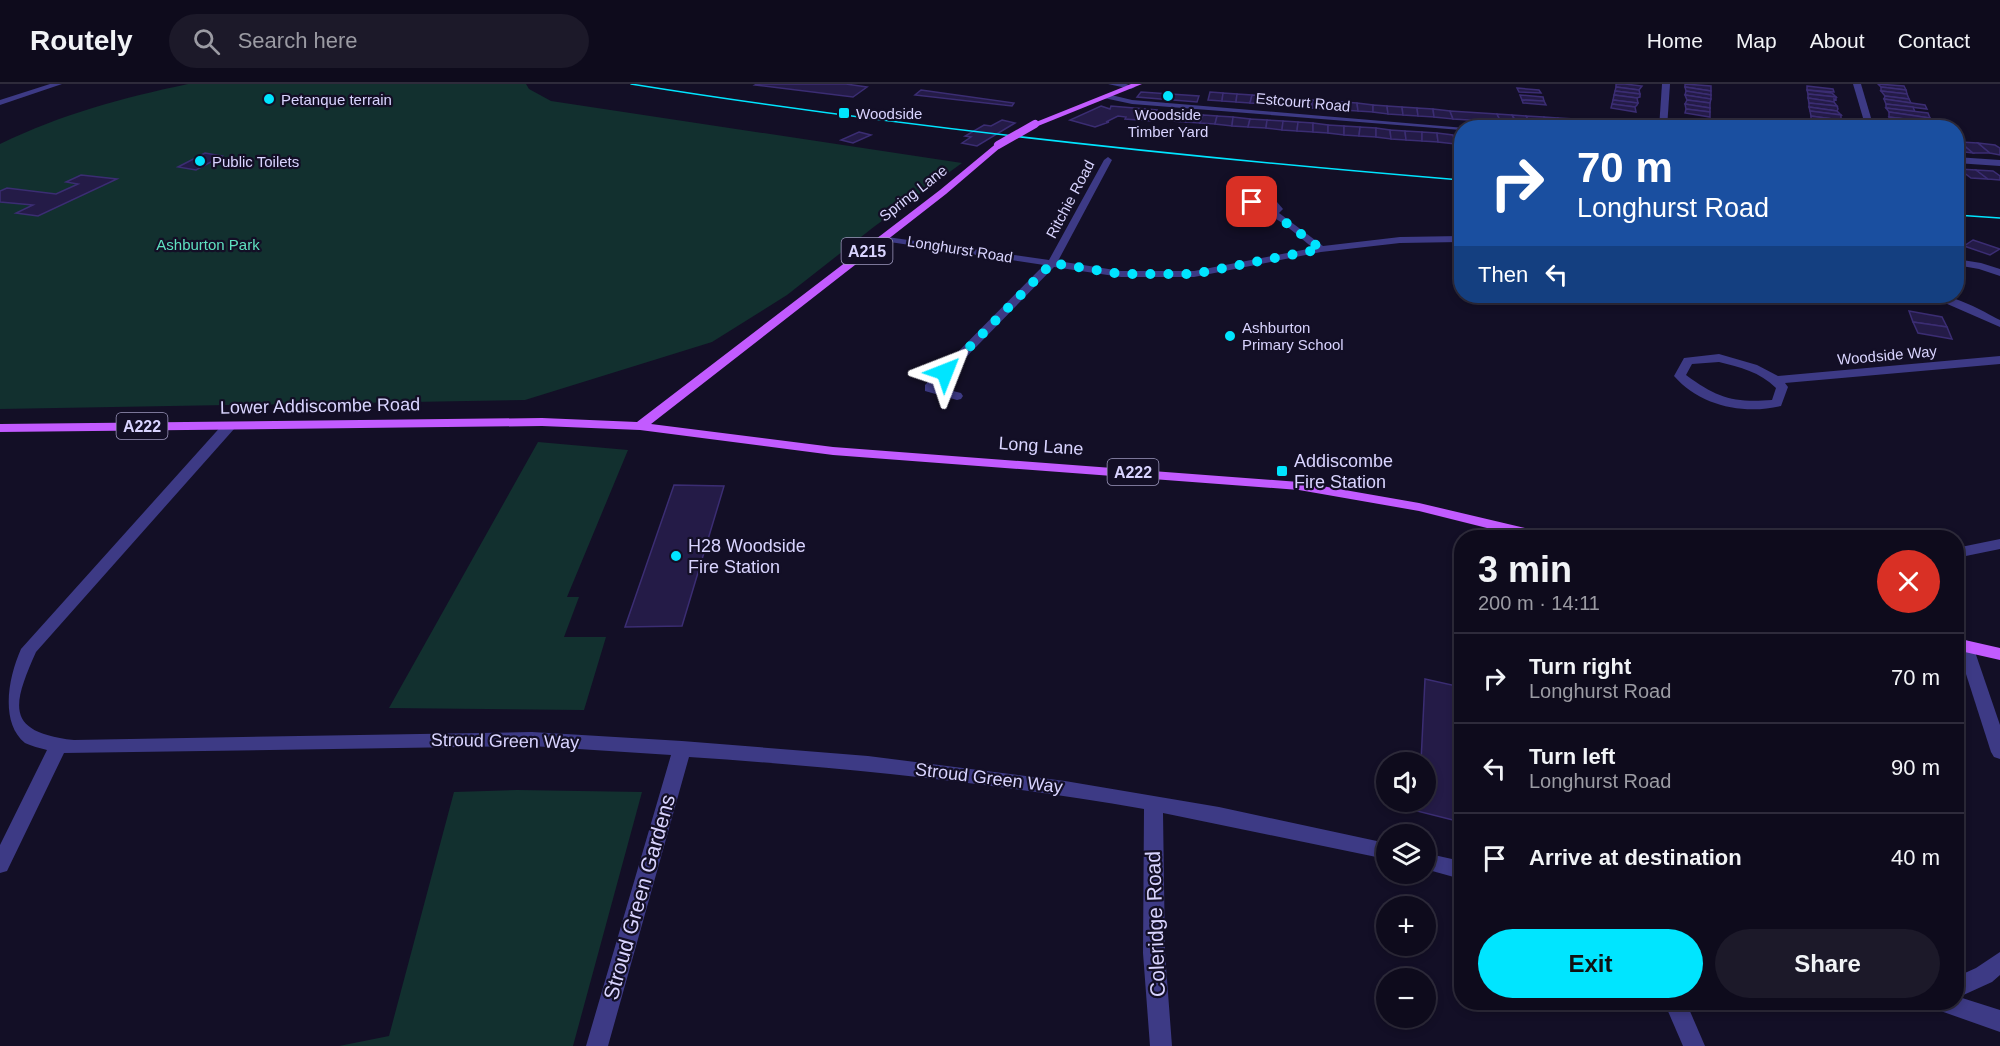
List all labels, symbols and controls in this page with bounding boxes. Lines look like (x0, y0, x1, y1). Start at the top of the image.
search box (169, 14, 589, 68)
text: Routely (30, 25, 133, 56)
icon: search (190, 25, 223, 58)
text: Search here (238, 28, 358, 53)
text: Home (1647, 29, 1703, 52)
text: Map (1736, 29, 1777, 52)
text: About (1810, 29, 1865, 52)
text: Contact (1898, 29, 1970, 52)
marker: Woodside Timber Yard (1161, 89, 1175, 103)
street label: Estcourt Road (1255, 89, 1351, 115)
place label: Petanque terrain (281, 91, 392, 108)
marker: Petanque terrain (262, 92, 276, 106)
place label: Woodside (856, 105, 922, 122)
marker: Woodside (837, 106, 851, 120)
place label: Woodside Timber Yard (1128, 106, 1208, 140)
icon: right (1478, 144, 1556, 222)
text: 70 m (1577, 144, 1673, 191)
place label: Public Toilets (212, 153, 299, 170)
marker: Public Toilets (193, 154, 207, 168)
street label: Ritchie Road (1042, 157, 1098, 241)
street label: Spring Lane (876, 161, 950, 225)
pin (1226, 176, 1277, 227)
icon: arrive (1235, 185, 1268, 218)
text: Longhurst Road (1577, 193, 1769, 223)
street label: Longhurst Road (906, 232, 1014, 266)
park label: Ashburton Park (156, 236, 260, 253)
road number: A215 (842, 238, 892, 264)
icon: left (1540, 258, 1573, 291)
text: Then (1478, 262, 1528, 287)
place label: Ashburton Primary School (1242, 319, 1344, 353)
marker: Ashburton Primary School (1223, 329, 1237, 343)
position arrow (913, 340, 977, 404)
street label: Woodside Way (1836, 342, 1938, 368)
street label: Lower Addiscombe Road (220, 394, 420, 418)
road number: A222 (116, 413, 168, 439)
street label: Long Lane (998, 433, 1084, 459)
place label: Addiscombe Fire Station (1294, 451, 1393, 492)
road number: A222 (1108, 459, 1158, 485)
marker: Addiscombe Fire Station (1275, 464, 1289, 478)
place label: H28 Woodside Fire Station (688, 536, 806, 577)
marker: H28 Woodside Fire Station (669, 549, 683, 563)
text: 3 min (1478, 549, 1572, 590)
button: close (1877, 550, 1940, 613)
text: 200 m · 14:11 (1478, 592, 1600, 614)
text: Turn right (1529, 654, 1631, 679)
icon: right (1478, 662, 1511, 695)
text: 70 m (1891, 665, 1940, 690)
text: Longhurst Road (1529, 680, 1671, 702)
street label: Stroud Green Way (431, 730, 579, 752)
text: Turn left (1529, 744, 1615, 769)
map controls (1376, 752, 1436, 1028)
button: sound (1376, 752, 1436, 812)
icon: left (1478, 752, 1511, 785)
text: 90 m (1891, 755, 1940, 780)
street label: Stroud Green Way (914, 759, 1064, 797)
text: Longhurst Road (1529, 770, 1671, 792)
street label: Stroud Green Gardens (599, 792, 679, 1002)
button: layers (1376, 824, 1436, 884)
icon: arrive (1478, 842, 1511, 875)
text: Arrive at destination (1529, 845, 1742, 870)
text: 40 m (1891, 845, 1940, 870)
street label: Coleridge Road (1141, 851, 1169, 997)
button: + (1376, 896, 1436, 956)
button: Exit (1478, 929, 1703, 998)
button: Share (1715, 929, 1940, 998)
button: − (1376, 968, 1436, 1028)

